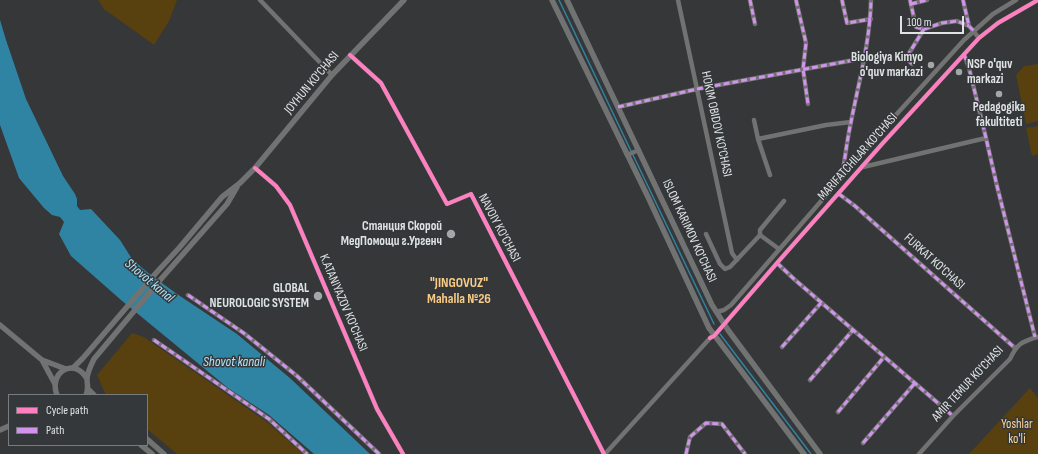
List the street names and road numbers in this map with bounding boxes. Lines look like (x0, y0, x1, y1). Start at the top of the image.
street label: JOYHUN KO'CHASI (281, 49, 343, 117)
street label: HOKIM OBIDOV KO'CHASI (697, 70, 735, 178)
street label: MARIFATCHILAR KO'CHASI (815, 110, 901, 204)
street label: ISLOM KARIMOV KO'CHASI (658, 177, 720, 285)
street label: NAVOIY KO'CHASI (475, 191, 523, 265)
street label: FURKAT KO'CHASI (900, 231, 968, 293)
street label: K.ATANIYAZOV KO'CHASI (315, 252, 371, 354)
street label: AMIR TEMUR KO'CHASI (929, 343, 1007, 425)

